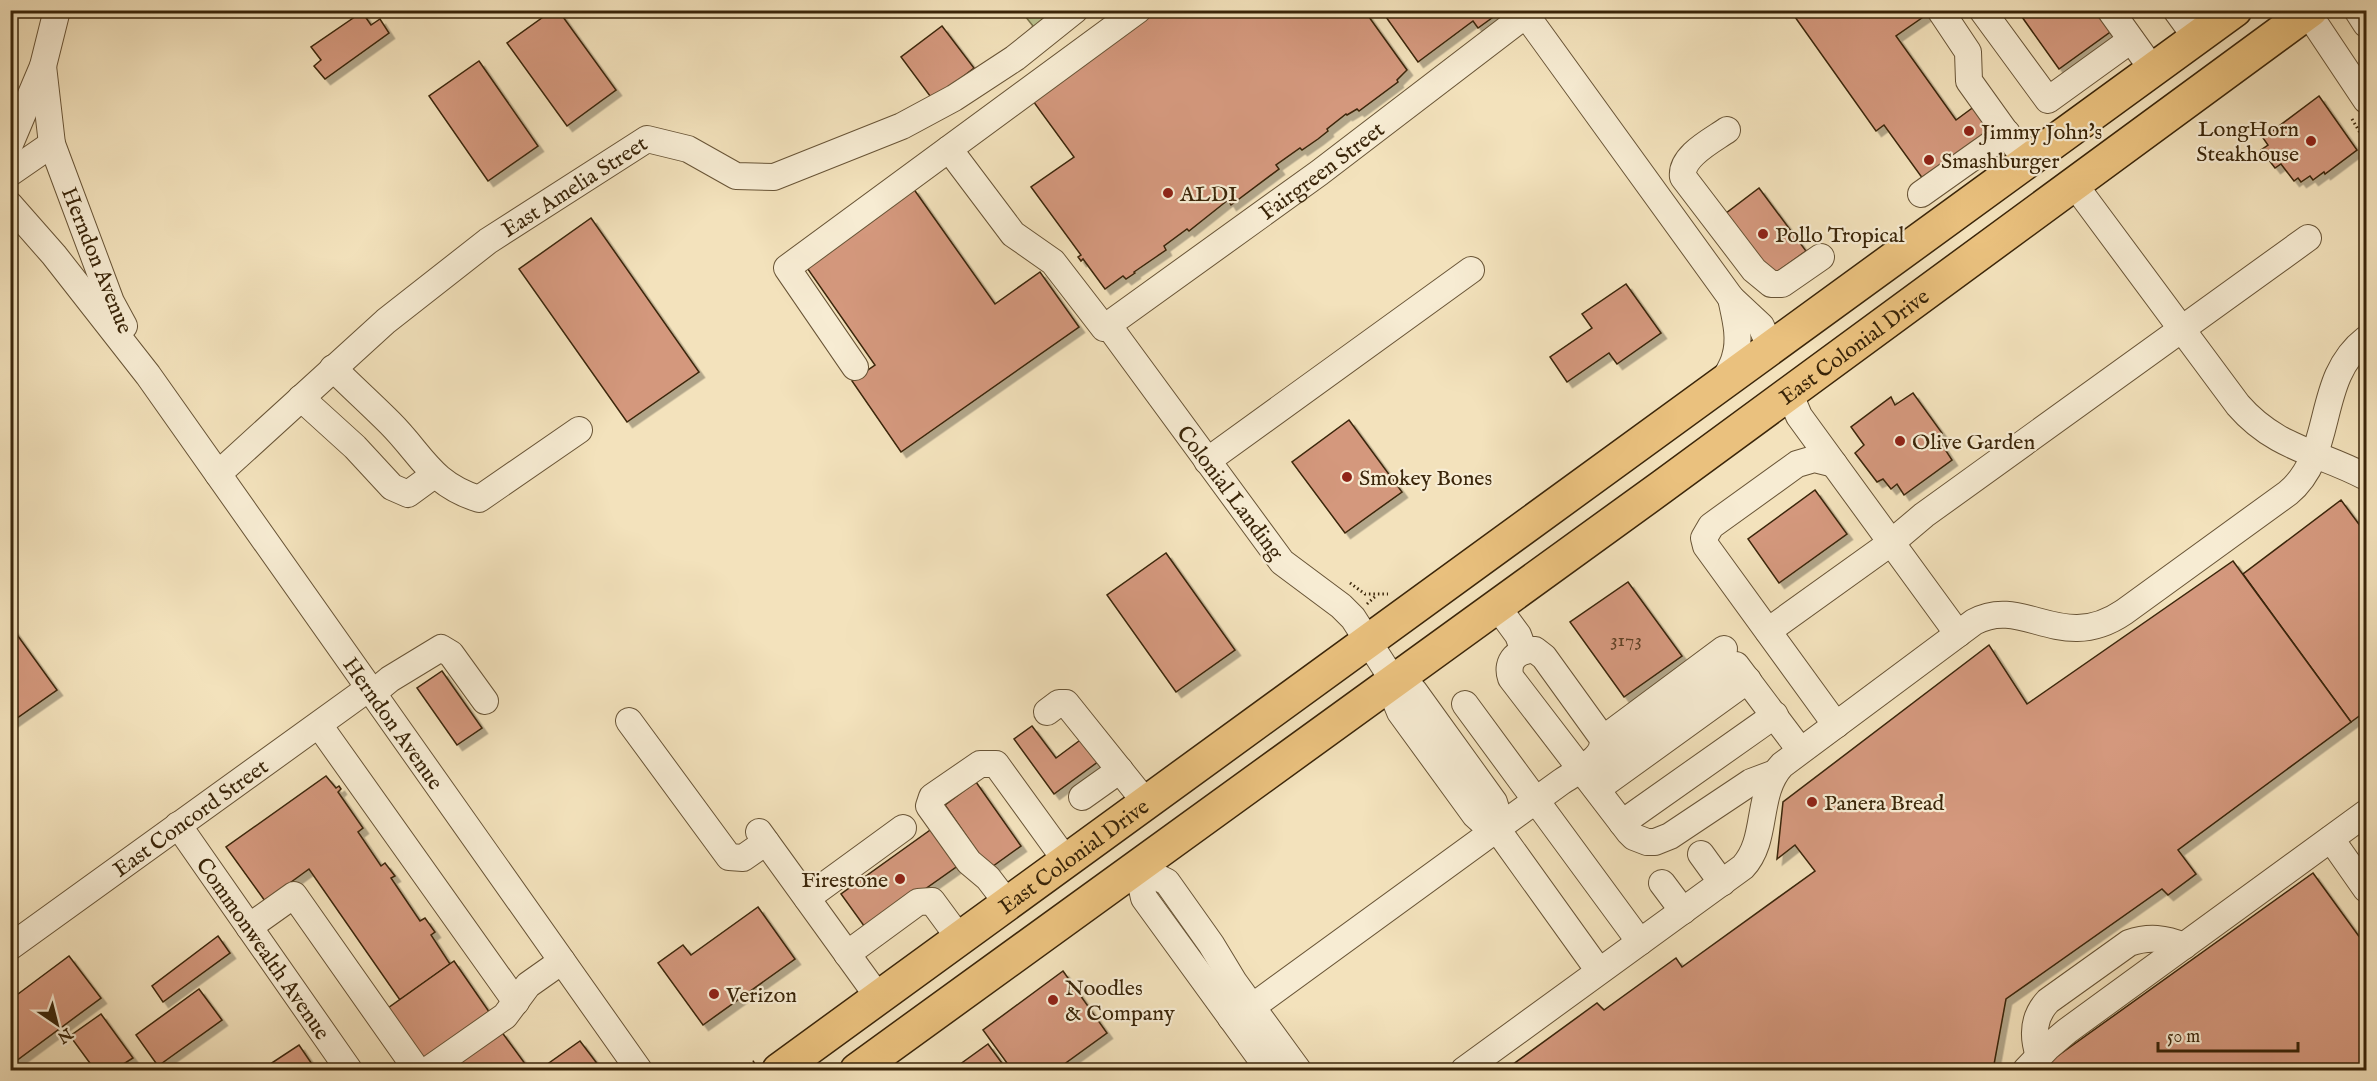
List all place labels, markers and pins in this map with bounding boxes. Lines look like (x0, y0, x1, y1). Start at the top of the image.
place label: LongHorn Steakhouse (2196, 116, 2299, 169)
place label: Jimmy John's (1978, 119, 2102, 147)
marker: Jimmy John's (1962, 124, 1976, 138)
marker: LongHorn Steakhouse (2304, 134, 2318, 148)
place label: Smashburger (1941, 148, 2059, 176)
marker: Smashburger (1922, 153, 1936, 167)
place label: ALDI (1179, 181, 1237, 209)
marker: ALDI (1161, 186, 1175, 200)
place label: Pollo Tropical (1775, 222, 1905, 250)
marker: Pollo Tropical (1756, 227, 1770, 241)
place label: Olive Garden (1912, 429, 2035, 457)
marker: Olive Garden (1893, 434, 1907, 448)
place label: Smokey Bones (1359, 465, 1492, 493)
marker: Smokey Bones (1340, 470, 1354, 484)
place label: Panera Bread (1824, 790, 1945, 818)
marker: Panera Bread (1805, 795, 1819, 809)
place label: Firestone (801, 867, 888, 895)
marker: Firestone (893, 872, 907, 886)
place label: Noodles & Company (1065, 975, 1175, 1028)
place label: Verizon (725, 982, 797, 1010)
marker: Verizon (707, 987, 721, 1001)
marker: Noodles & Company (1046, 993, 1060, 1007)

